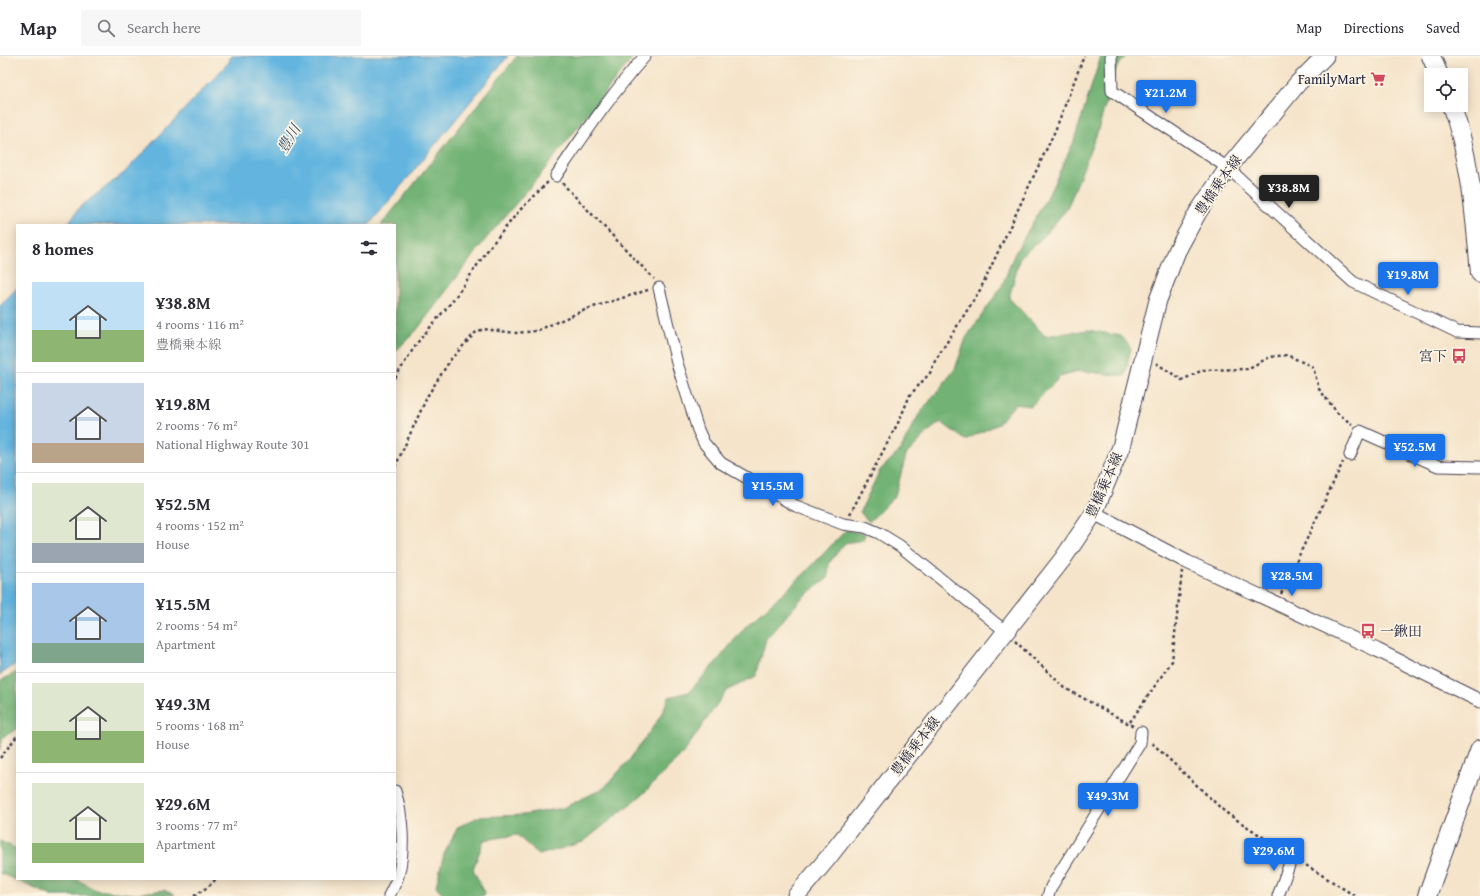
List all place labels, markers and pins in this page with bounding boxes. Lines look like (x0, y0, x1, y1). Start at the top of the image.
place label: FamilyMart (1298, 69, 1366, 89)
supermarket icon: FamilyMart (1369, 70, 1387, 88)
pin: ¥21.2M (1133, 80, 1199, 114)
pin: ¥38.8M (1256, 175, 1322, 209)
pin: ¥19.8M (1375, 262, 1441, 296)
place label: 宮下 (1419, 346, 1447, 366)
bus stop icon: 宮下 (1450, 347, 1468, 365)
pin: ¥52.5M (1382, 434, 1448, 468)
pin: ¥15.5M (740, 473, 806, 507)
pin: ¥28.5M (1259, 563, 1325, 597)
place label: 一鍬田 (1380, 621, 1422, 641)
bus stop icon: 一鍬田 (1359, 622, 1377, 640)
pin: ¥49.3M (1075, 783, 1141, 817)
pin: ¥29.6M (1241, 838, 1307, 872)

